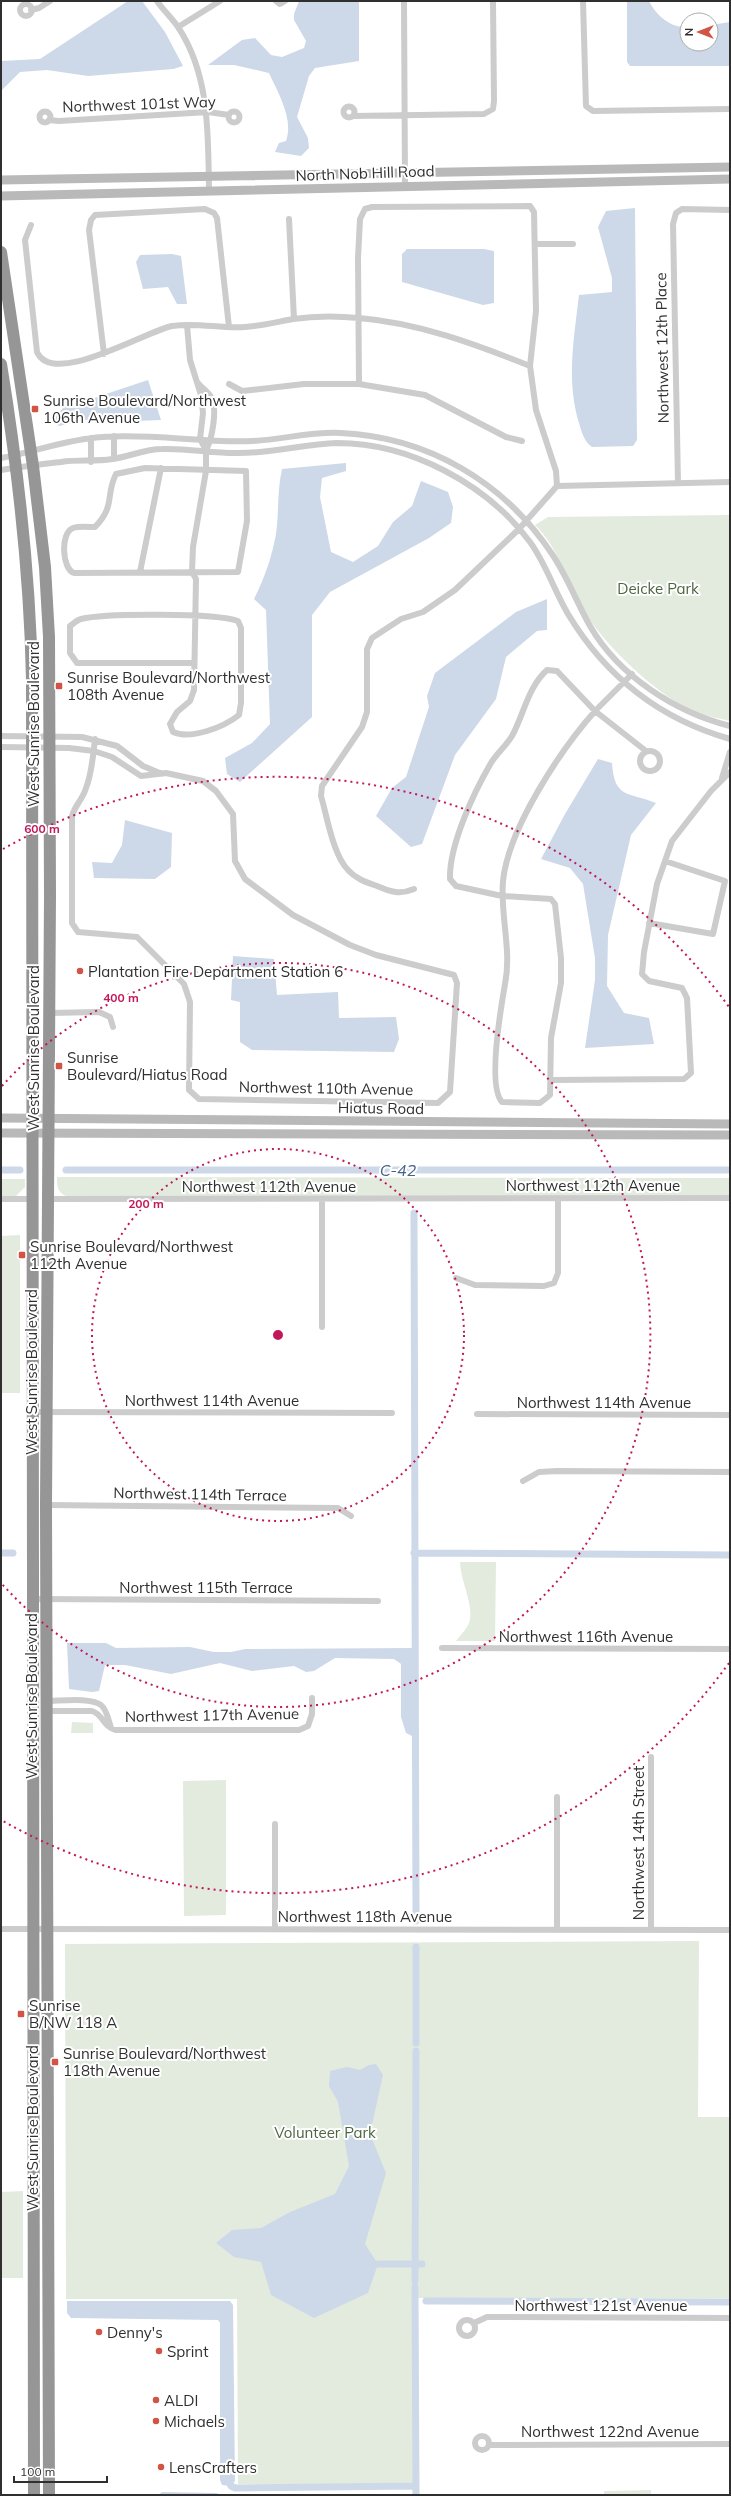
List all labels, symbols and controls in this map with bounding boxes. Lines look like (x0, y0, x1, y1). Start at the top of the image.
north arrow (679, 12, 719, 52)
text: N (682, 28, 696, 36)
street label: Northwest 101st Way (62, 92, 216, 116)
street label: North Nob Hill Road (295, 161, 435, 185)
street label: Northwest 12th Place (651, 272, 673, 424)
place label: Sunrise Boulevard/Northwest 106th Avenue (43, 391, 246, 427)
marker: Sunrise Boulevard/Northwest 106th Avenue (30, 404, 40, 414)
park label: Deicke Park (617, 579, 699, 598)
street label: West Sunrise Boulevard (24, 641, 43, 807)
place label: Sunrise Boulevard/Northwest 108th Avenue (67, 668, 270, 704)
marker: Sunrise Boulevard/Northwest 108th Avenue (54, 681, 64, 691)
text: 600 m (24, 821, 60, 836)
place label: Plantation Fire Department Station 6 (88, 962, 343, 981)
street label: West Sunrise Boulevard (24, 965, 43, 1131)
marker: Plantation Fire Department Station 6 (75, 966, 85, 976)
text: 400 m (103, 990, 139, 1005)
place label: Sunrise Boulevard/Hiatus Road (67, 1048, 228, 1084)
marker: Sunrise Boulevard/Hiatus Road (54, 1061, 64, 1071)
street label: Northwest 110th Avenue (239, 1077, 413, 1099)
street label: Hiatus Road (338, 1098, 424, 1118)
water label: C-42 (380, 1160, 417, 1180)
street label: Northwest 112th Avenue (506, 1176, 680, 1195)
street label: Northwest 112th Avenue (182, 1177, 356, 1196)
text: 200 m (128, 1196, 164, 1211)
place label: Sunrise Boulevard/Northwest 112th Avenue (30, 1237, 233, 1273)
marker: Sunrise Boulevard/Northwest 112th Avenue (17, 1250, 27, 1260)
street label: West Sunrise Boulevard (22, 1289, 41, 1455)
centre of rings (271, 1328, 285, 1342)
street label: Northwest 114th Avenue (125, 1391, 299, 1410)
street label: Northwest 114th Avenue (517, 1393, 691, 1412)
street label: Northwest 114th Terrace (113, 1483, 287, 1505)
street label: Northwest 115th Terrace (119, 1578, 293, 1597)
street label: West Sunrise Boulevard (22, 1613, 41, 1779)
street label: Northwest 116th Avenue (499, 1627, 673, 1646)
street label: Northwest 117th Avenue (125, 1704, 299, 1726)
street label: Northwest 14th Street (629, 1766, 648, 1920)
street label: Northwest 118th Avenue (278, 1907, 452, 1926)
place label: Sunrise B/NW 118 A (29, 1996, 117, 2032)
marker: Sunrise B/NW 118 A (16, 2009, 26, 2019)
place label: Sunrise Boulevard/Northwest 118th Avenue (63, 2044, 266, 2080)
street label: West Sunrise Boulevard (23, 2045, 42, 2211)
marker: Sunrise Boulevard/Northwest 118th Avenue (50, 2057, 60, 2067)
park label: Volunteer Park (274, 2123, 376, 2142)
street label: Northwest 121st Avenue (515, 2296, 687, 2315)
place label: Denny's (107, 2323, 163, 2342)
marker: Denny's (94, 2327, 104, 2337)
place label: Sprint (167, 2342, 208, 2361)
marker: Sprint (154, 2346, 164, 2356)
place label: ALDI (164, 2391, 198, 2410)
marker: ALDI (151, 2395, 161, 2405)
place label: Michaels (164, 2412, 225, 2431)
marker: Michaels (151, 2416, 161, 2426)
street label: Northwest 122nd Avenue (521, 2422, 699, 2441)
scale bar (14, 2458, 107, 2484)
place label: LensCrafters (169, 2458, 257, 2477)
marker: LensCrafters (156, 2462, 166, 2472)
text: 100 m (20, 2464, 55, 2479)

